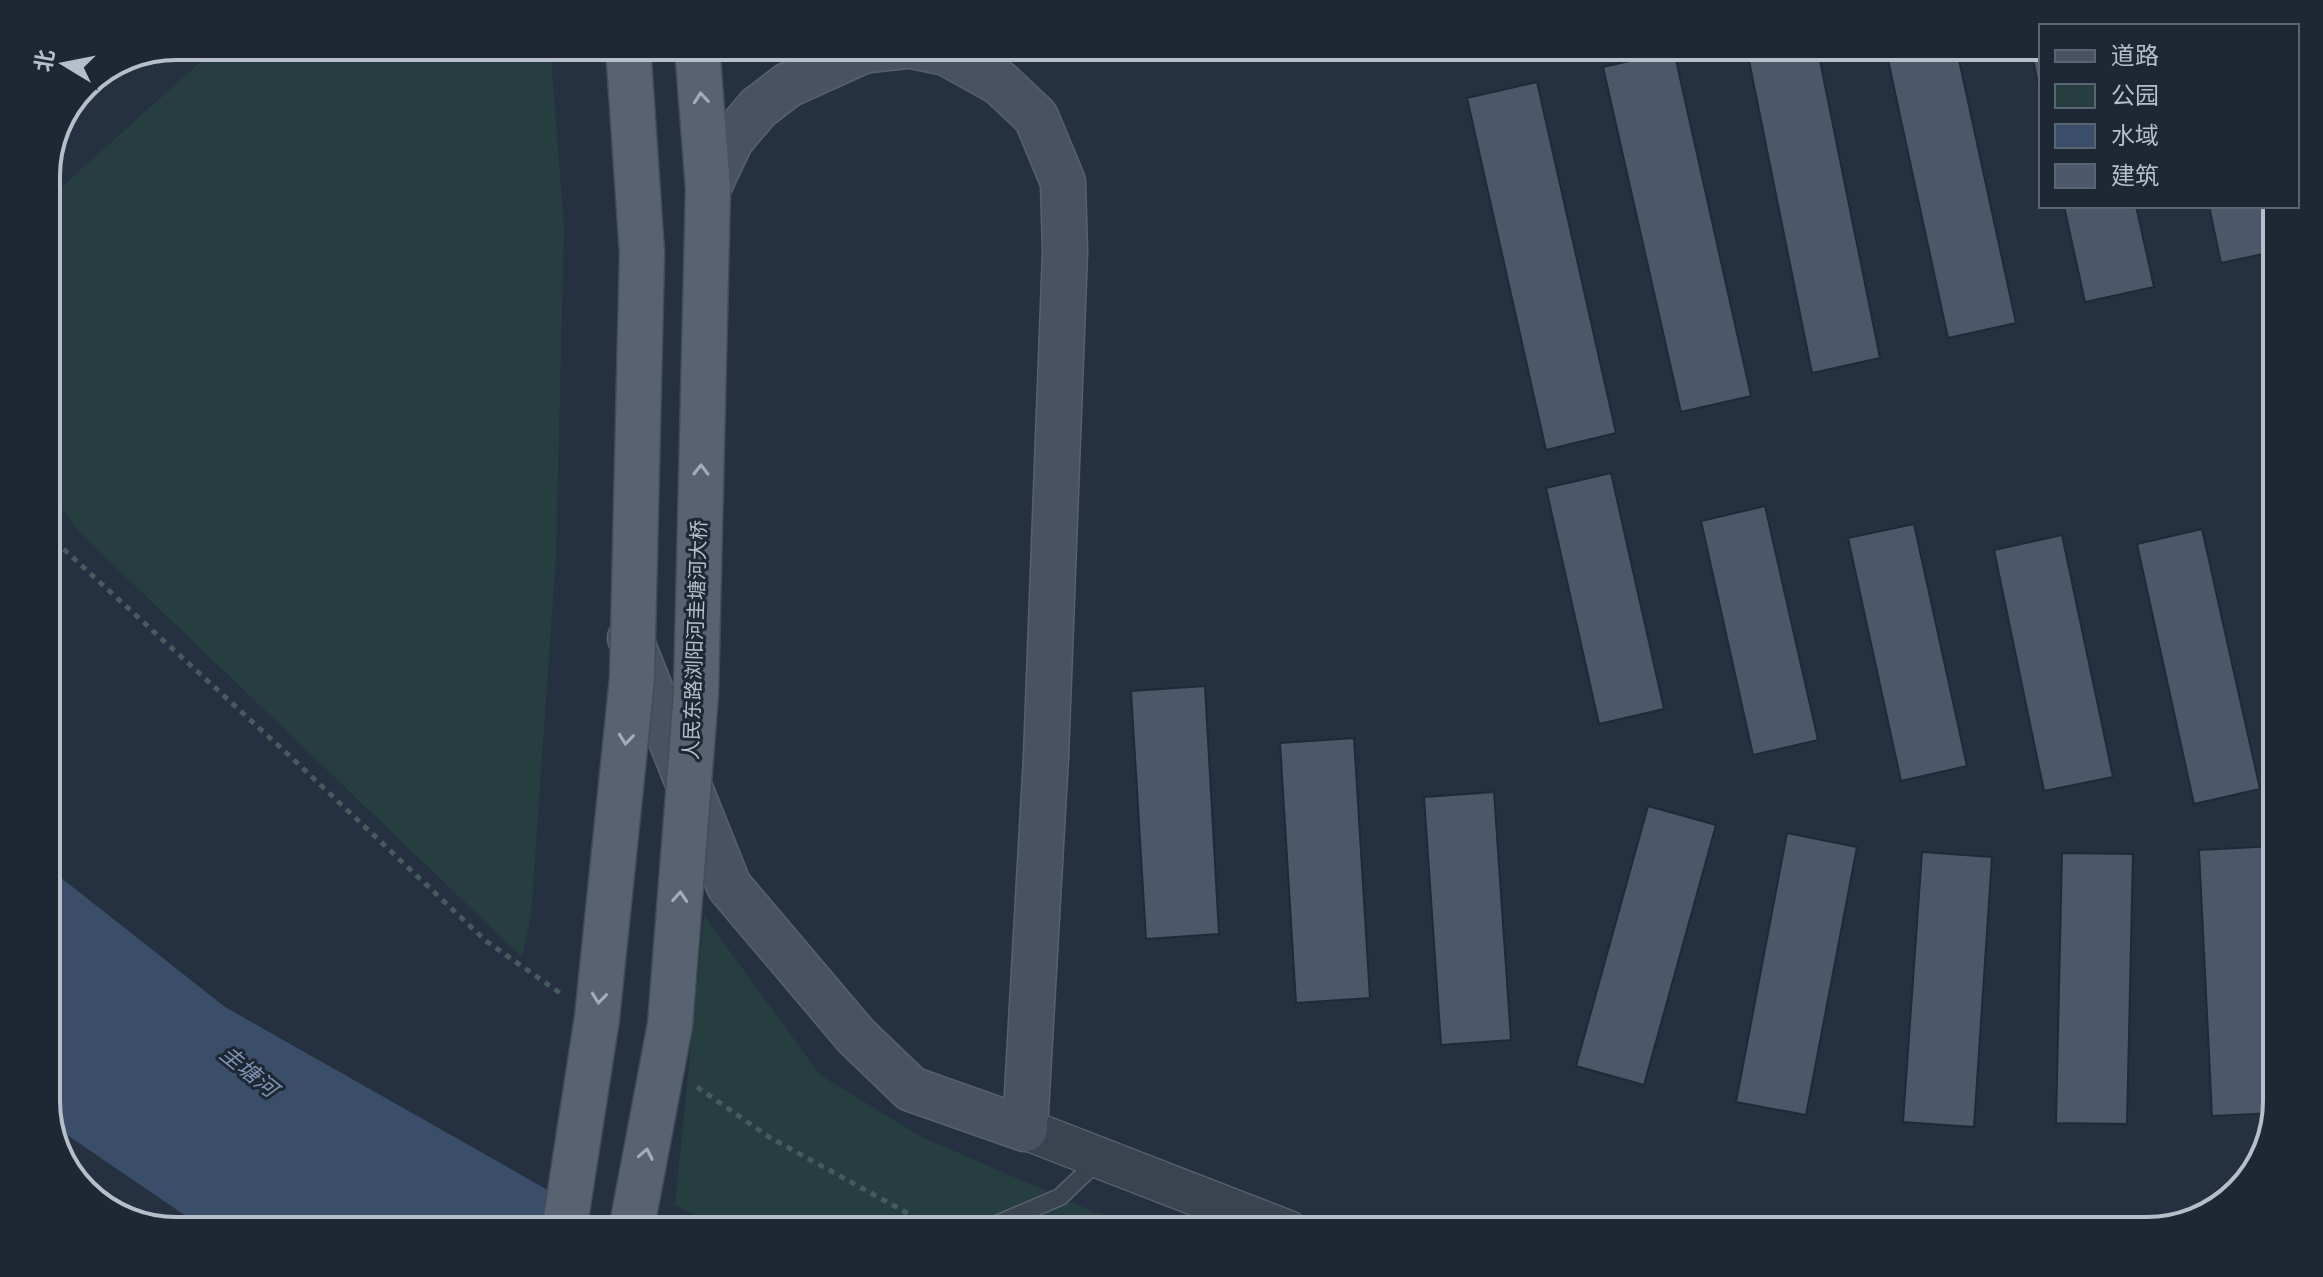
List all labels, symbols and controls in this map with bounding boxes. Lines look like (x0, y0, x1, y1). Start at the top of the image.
north arrow (24, 24, 104, 104)
legend (2039, 24, 2299, 208)
text: 道路 (2111, 40, 2159, 69)
text: 北 (29, 47, 59, 74)
text: 公园 (2111, 80, 2159, 109)
one-way arrow (693, 91, 710, 104)
text: 水域 (2111, 120, 2159, 149)
text: 建筑 (2111, 160, 2159, 189)
one-way arrow (693, 463, 710, 476)
street label: 人民东路浏阳河圭塘河大桥 (678, 520, 710, 760)
one-way arrow (618, 733, 635, 746)
one-way arrow (671, 890, 688, 903)
one-way arrow (591, 992, 608, 1005)
water label: 圭塘河 (215, 1039, 287, 1104)
one-way arrow (636, 1148, 653, 1161)

